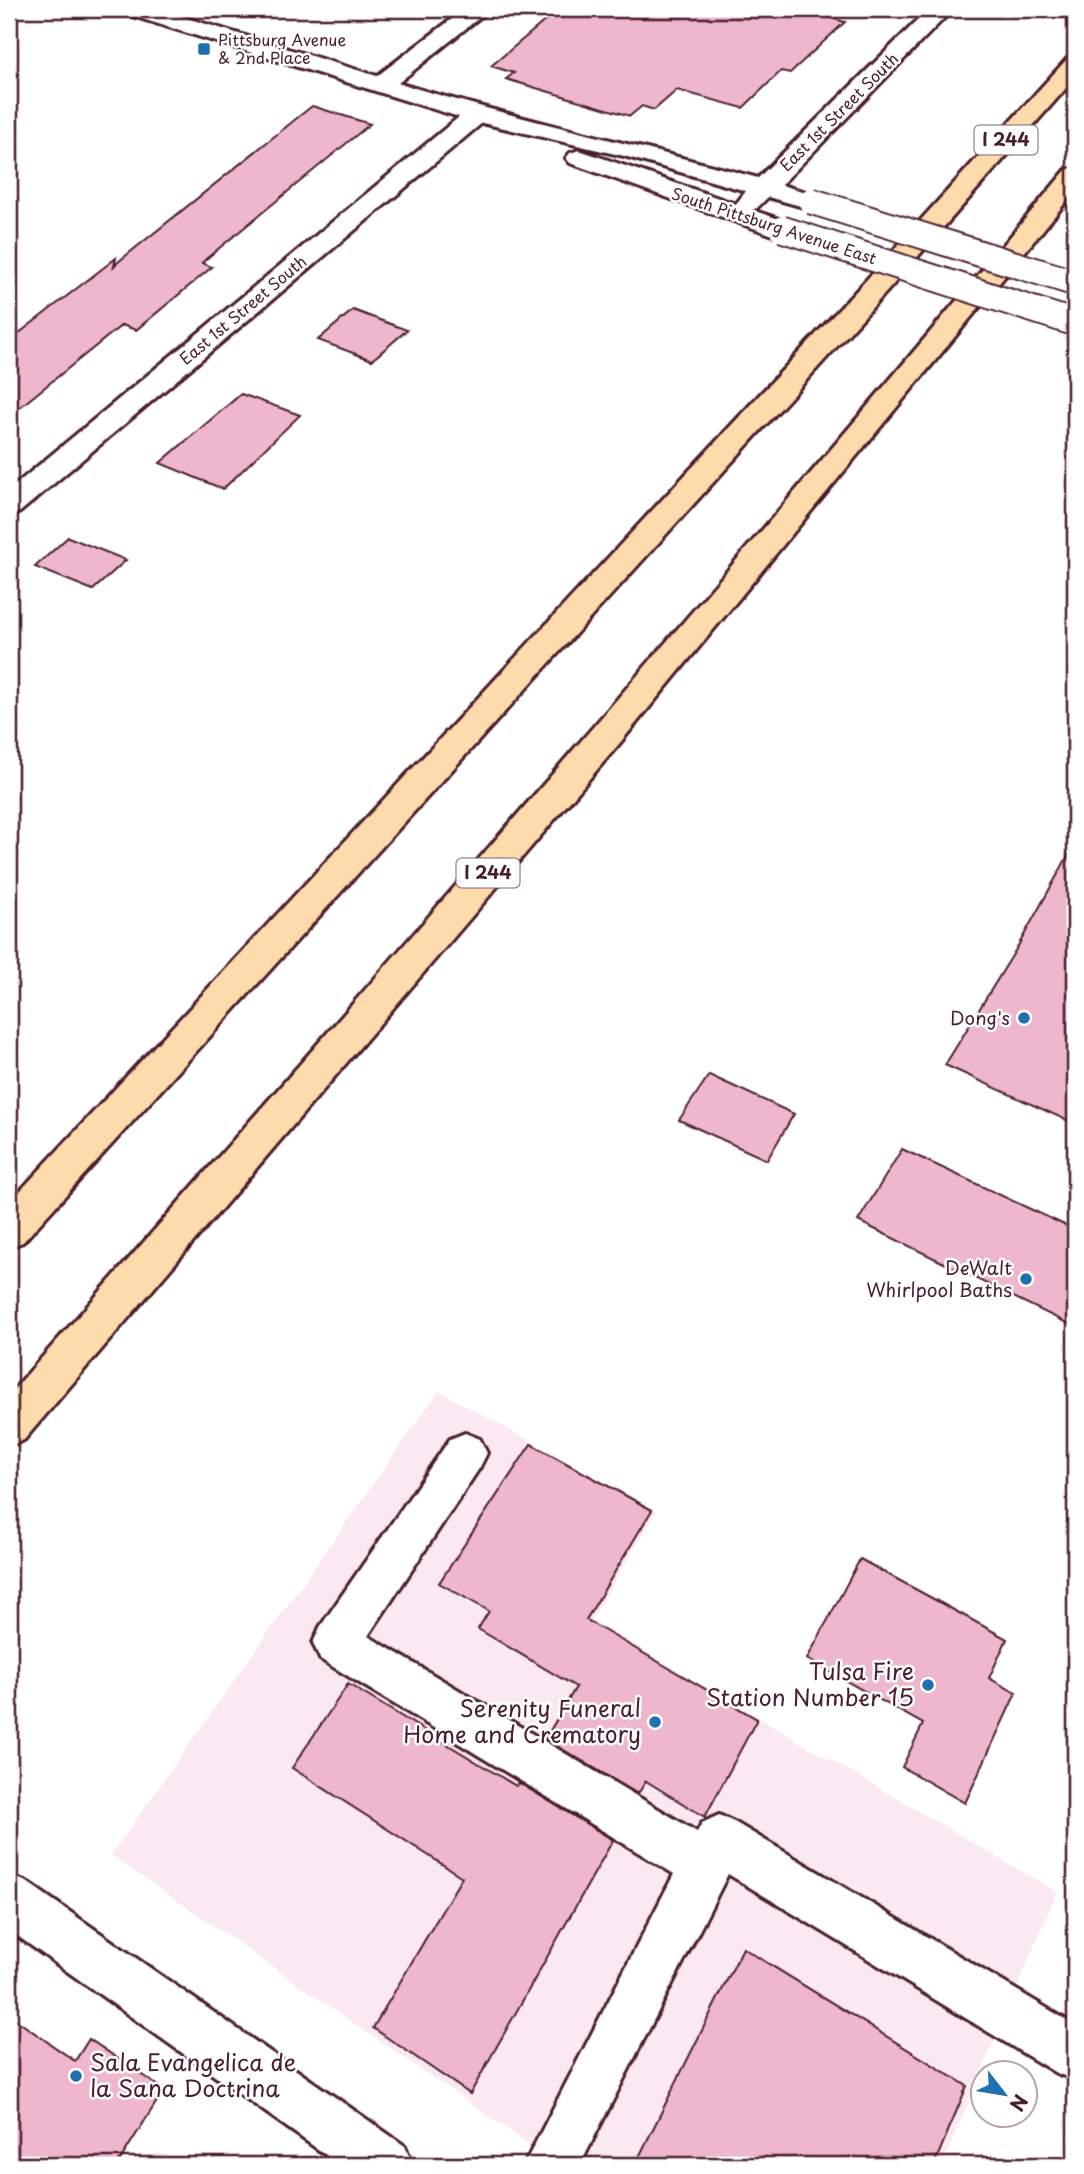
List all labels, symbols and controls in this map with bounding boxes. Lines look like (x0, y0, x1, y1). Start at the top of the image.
place label: Pittsburg Avenue & 2nd Place (218, 27, 346, 69)
marker: Pittsburg Avenue & 2nd Place (196, 41, 212, 57)
street label: East 1st Street South (773, 46, 903, 176)
road number: I 244 (974, 125, 1038, 154)
street label: South Pittsburg Avenue East (669, 181, 880, 270)
street label: East 1st Street South (174, 249, 311, 370)
road number: I 244 (456, 858, 520, 888)
place label: Dong's (950, 1003, 1010, 1031)
marker: Dong's (1016, 1010, 1032, 1026)
place label: DeWalt Whirlpool Baths (866, 1253, 1012, 1303)
marker: DeWalt Whirlpool Baths (1018, 1271, 1034, 1287)
place label: Tulsa Fire Station Number 15 (706, 1653, 914, 1714)
marker: Tulsa Fire Station Number 15 (920, 1677, 936, 1693)
place label: Serenity Funeral Home and Crematory (403, 1690, 641, 1751)
marker: Serenity Funeral Home and Crematory (647, 1714, 663, 1730)
place label: Sala Evangelica de la Sana Doctrina (90, 2044, 296, 2105)
north arrow (968, 2058, 1038, 2128)
marker: Sala Evangelica de la Sana Doctrina (68, 2068, 84, 2084)
text: N (1004, 2090, 1035, 2117)

